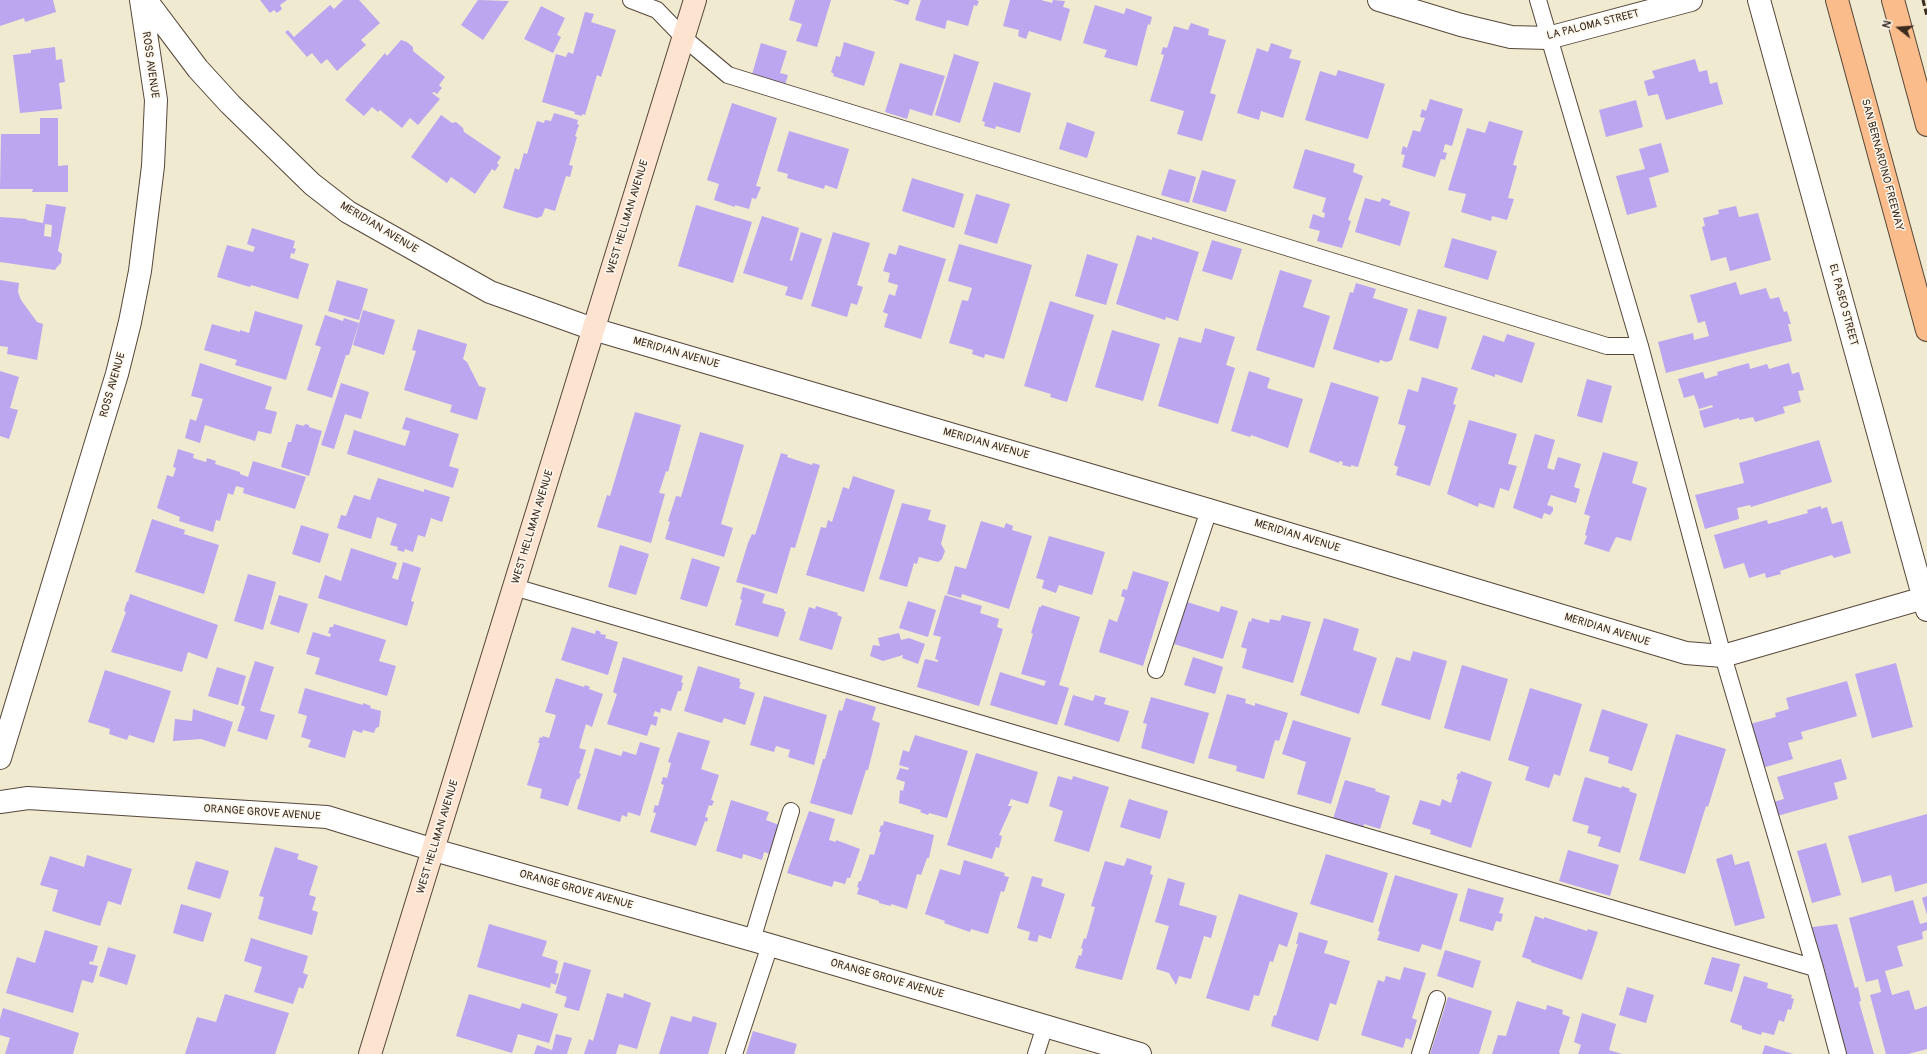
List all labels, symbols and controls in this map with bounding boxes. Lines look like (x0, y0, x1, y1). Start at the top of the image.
street label: LA PALOMA STREET (1545, 7, 1641, 43)
north arrow (1879, 8, 1919, 48)
text: N (1880, 19, 1894, 30)
street label: ROSS AVENUE (139, 31, 161, 99)
street label: SAN BERNARDINO FREEWAY (1858, 98, 1906, 232)
street label: WEST HELLMAN AVENUE (604, 158, 652, 276)
street label: MERIDIAN AVENUE (338, 199, 420, 257)
street label: EL PASEO STREET (1826, 263, 1860, 347)
street label: MERIDIAN AVENUE (632, 334, 720, 372)
street label: ROSS AVENUE (97, 351, 129, 419)
street label: MERIDIAN AVENUE (942, 425, 1030, 463)
street label: WEST HELLMAN AVENUE (509, 468, 557, 586)
street label: MERIDIAN AVENUE (1253, 517, 1341, 555)
street label: MERIDIAN AVENUE (1563, 611, 1651, 649)
street label: WEST HELLMAN AVENUE (414, 778, 462, 896)
street label: ORANGE GROVE AVENUE (203, 802, 321, 824)
street label: ORANGE GROVE AVENUE (518, 867, 634, 913)
street label: ORANGE GROVE AVENUE (829, 956, 945, 1002)

